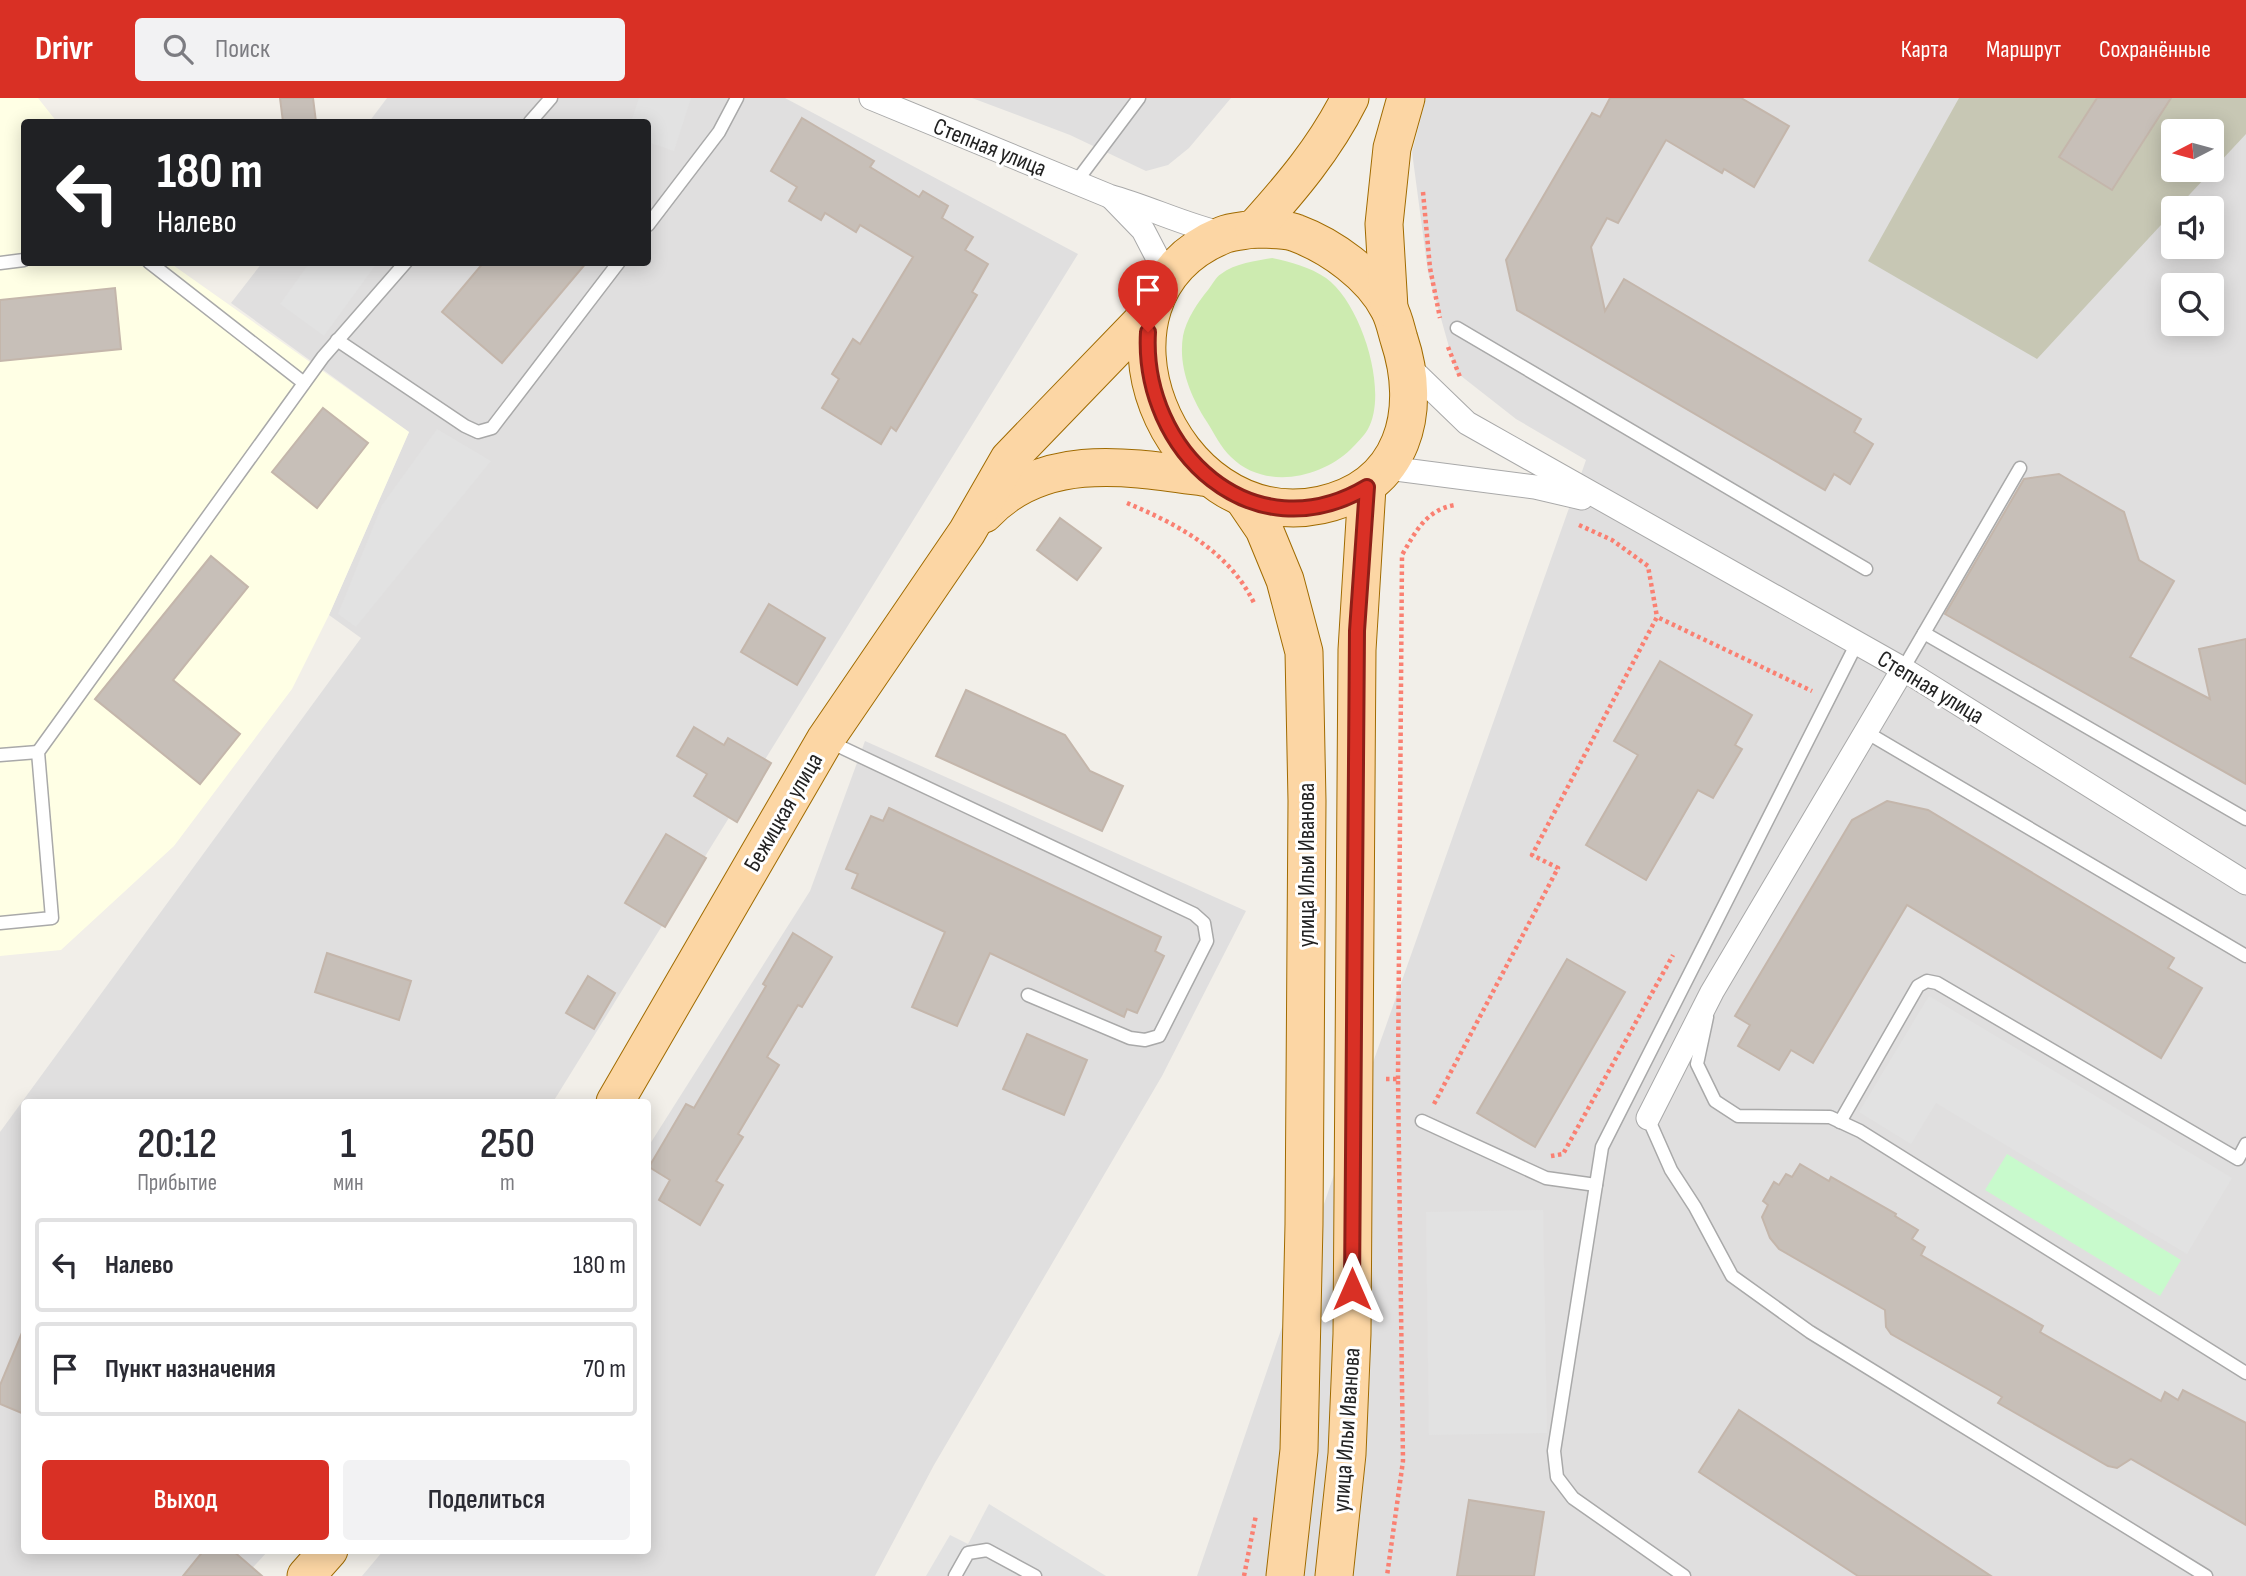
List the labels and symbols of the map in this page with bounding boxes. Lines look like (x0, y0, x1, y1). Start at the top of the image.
street label: Степная улица (929, 112, 1051, 183)
north arrow (2161, 119, 2224, 182)
pin (1118, 260, 1178, 332)
street label: Степная улица (1872, 644, 1989, 731)
street label: Бежицкая улица (738, 748, 829, 877)
street label: улица Ильи Иванова (1292, 783, 1321, 947)
position arrow (1315, 1252, 1389, 1326)
street label: улица Ильи Иванова (1326, 1347, 1367, 1513)

